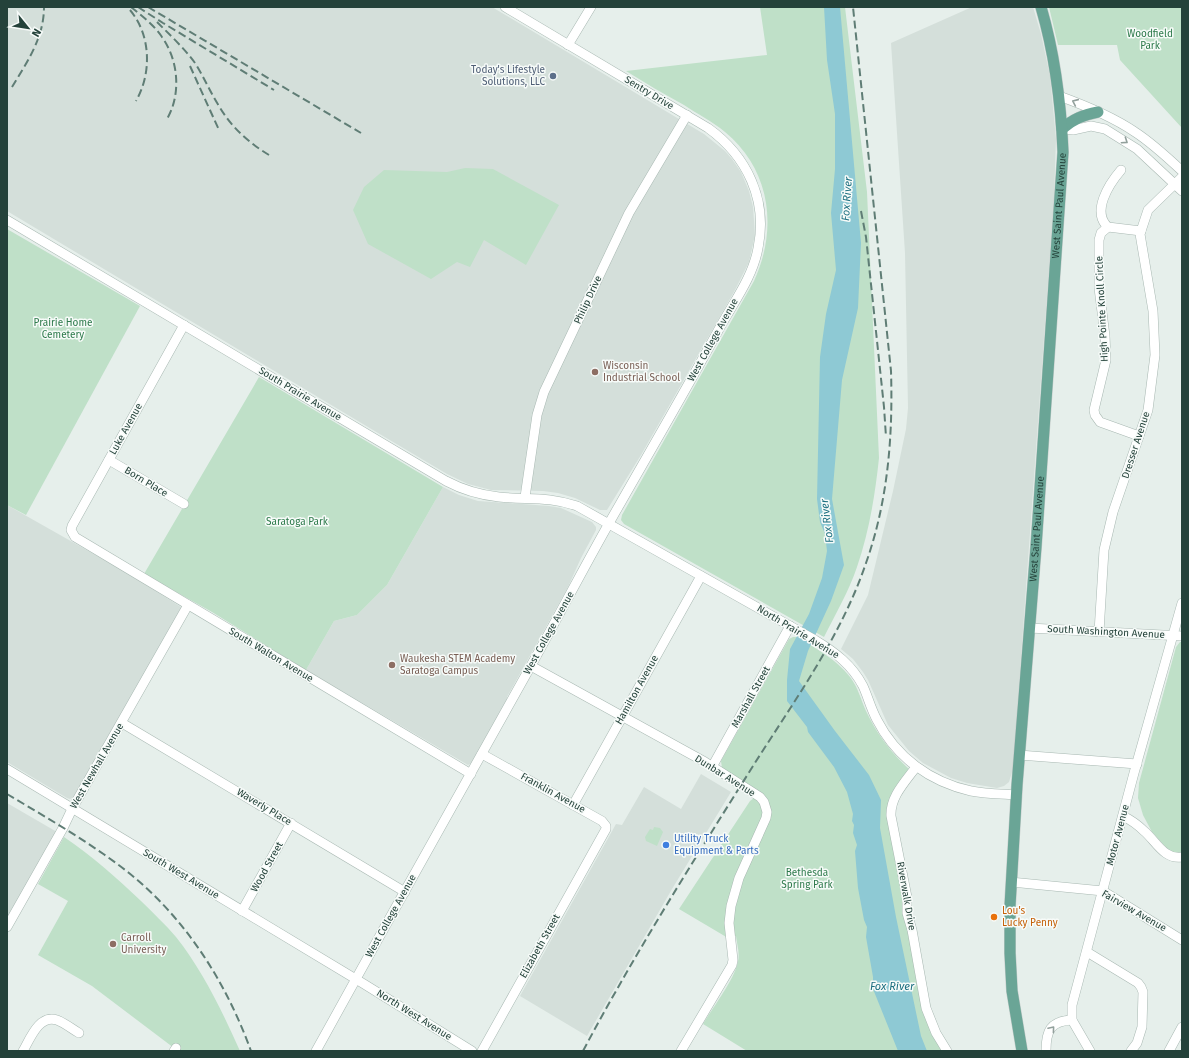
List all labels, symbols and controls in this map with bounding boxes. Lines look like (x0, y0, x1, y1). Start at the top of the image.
north arrow (8, 8, 48, 48)
text: N (29, 26, 44, 39)
park label: Woodfield Park (1127, 28, 1173, 52)
place label: Today's Lifestyle Solutions, LLC (471, 64, 545, 88)
marker: Today's Lifestyle Solutions, LLC (548, 71, 558, 81)
street label: Sentry Drive (622, 74, 676, 112)
one-way arrow (1072, 99, 1079, 107)
one-way arrow (1121, 136, 1128, 144)
street label: West Saint Paul Avenue (1050, 152, 1069, 259)
water label: Fox River (839, 176, 855, 221)
street label: High Pointe Knoll Circle (1093, 256, 1111, 362)
street label: Philip Drive (572, 274, 604, 326)
street label: West College Avenue (685, 296, 741, 384)
park label: Prairie Home Cemetery (34, 317, 92, 341)
place label: Wisconsin Industrial School (603, 360, 680, 384)
street label: South Prairie Avenue (256, 364, 344, 424)
marker: Wisconsin Industrial School (590, 367, 600, 377)
street label: Luke Avenue (107, 401, 145, 457)
street label: Dresser Avenue (1120, 410, 1152, 480)
street label: Born Place (122, 464, 170, 500)
street label: West Saint Paul Avenue (1027, 476, 1047, 582)
water label: Fox River (818, 497, 836, 544)
park label: Saratoga Park (266, 516, 329, 528)
street label: West College Avenue (521, 589, 577, 677)
street label: North Prairie Avenue (755, 603, 841, 661)
street label: South Washington Avenue (1047, 623, 1165, 641)
street label: South Walton Avenue (227, 625, 315, 685)
place label: Waukesha STEM Academy Saratoga Campus (400, 653, 515, 677)
street label: Hamilton Avenue (613, 653, 661, 727)
marker: Waukesha STEM Academy Saratoga Campus (387, 660, 397, 670)
street label: Marshall Street (729, 664, 773, 730)
street label: West Newhall Avenue (68, 721, 126, 811)
street label: Dunbar Avenue (693, 753, 757, 799)
street label: Franklin Avenue (519, 770, 587, 816)
street label: Waverly Place (234, 786, 294, 828)
street label: Motor Avenue (1104, 803, 1132, 867)
place label: Utility Truck Equipment & Parts (674, 833, 759, 857)
street label: Wood Street (248, 839, 286, 894)
marker: Utility Truck Equipment & Parts (661, 840, 671, 850)
street label: South West Avenue (141, 846, 221, 902)
street label: Riverwalk Drive (894, 861, 918, 931)
park label: Bethesda Spring Park (781, 867, 834, 891)
street label: West College Avenue (363, 872, 419, 960)
street label: Fairview Avenue (1100, 888, 1168, 934)
place label: Lou's Lucky Penny (1002, 905, 1058, 929)
street label: Elizabeth Street (517, 912, 563, 980)
marker: Lou's Lucky Penny (989, 912, 999, 922)
place label: Carroll University (121, 932, 166, 956)
marker: Carroll University (108, 939, 118, 949)
water label: Fox River (870, 980, 915, 993)
street label: North West Avenue (374, 987, 454, 1043)
one-way arrow (1047, 1026, 1054, 1034)

